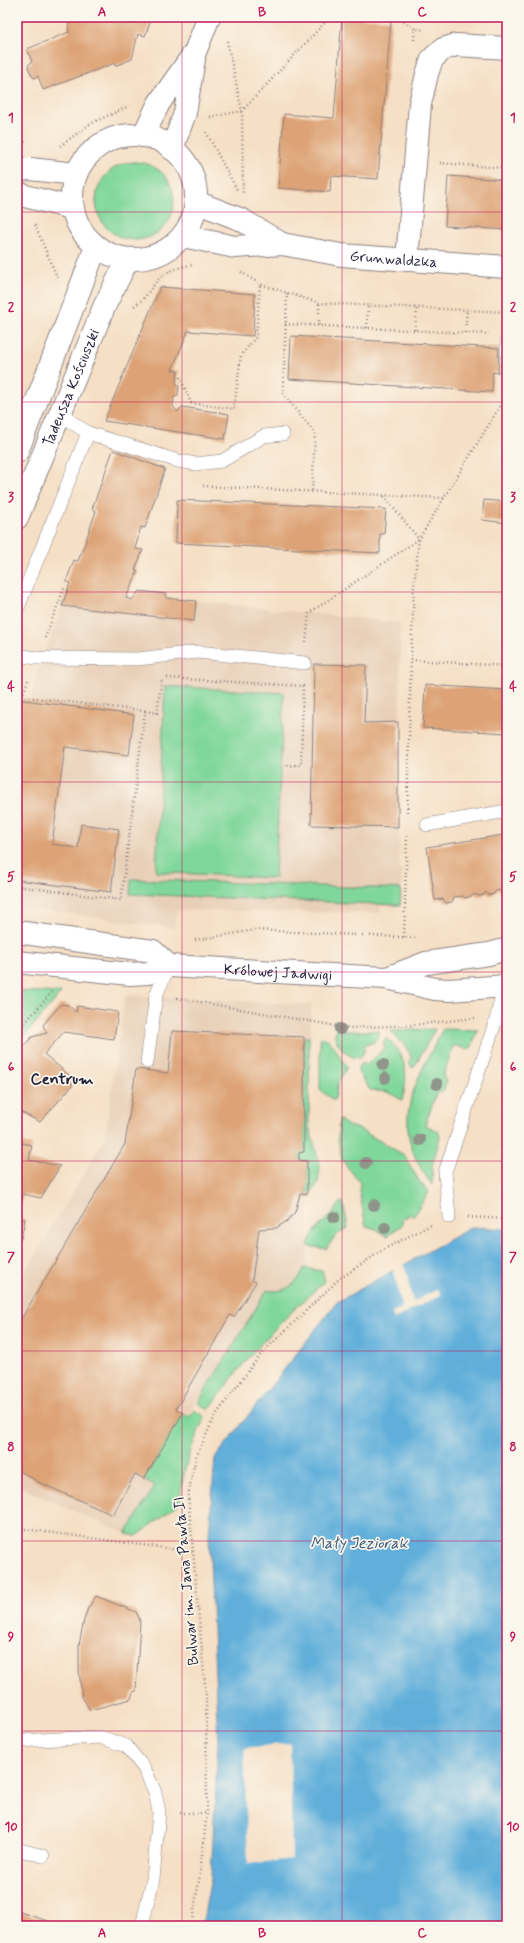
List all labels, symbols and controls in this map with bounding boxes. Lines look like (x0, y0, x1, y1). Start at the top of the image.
text: A (98, 4, 106, 21)
text: B (258, 4, 267, 21)
text: C (417, 4, 427, 21)
text: 1 (8, 110, 14, 127)
text: 1 (510, 110, 516, 127)
street label: Grunwaldzka (349, 247, 438, 273)
text: 2 (8, 299, 15, 316)
text: 2 (510, 299, 517, 316)
street label: Tadeusza Kościuszki (39, 326, 105, 450)
text: 3 (8, 489, 14, 506)
text: 3 (510, 489, 516, 506)
text: 4 (7, 679, 15, 696)
text: 4 (509, 679, 517, 696)
text: 5 (7, 869, 15, 886)
text: 5 (509, 869, 517, 886)
street label: Królowej Jadwigi (223, 960, 333, 986)
text: 6 (8, 1059, 15, 1076)
text: 6 (510, 1059, 517, 1076)
district label: Centrum (30, 1069, 94, 1090)
text: 7 (7, 1249, 15, 1266)
text: 7 (509, 1249, 517, 1266)
text: 8 (7, 1439, 15, 1456)
text: 8 (509, 1439, 517, 1456)
street label: Bulwar im. Jana Pawła II (170, 1496, 204, 1666)
water label: Mały Jeziorak (310, 1533, 409, 1554)
text: 9 (8, 1629, 15, 1646)
text: 9 (510, 1629, 517, 1646)
text: 10 (4, 1819, 18, 1836)
text: 10 (506, 1819, 520, 1836)
text: A (98, 1925, 106, 1942)
text: B (258, 1925, 267, 1942)
text: C (417, 1925, 427, 1942)

